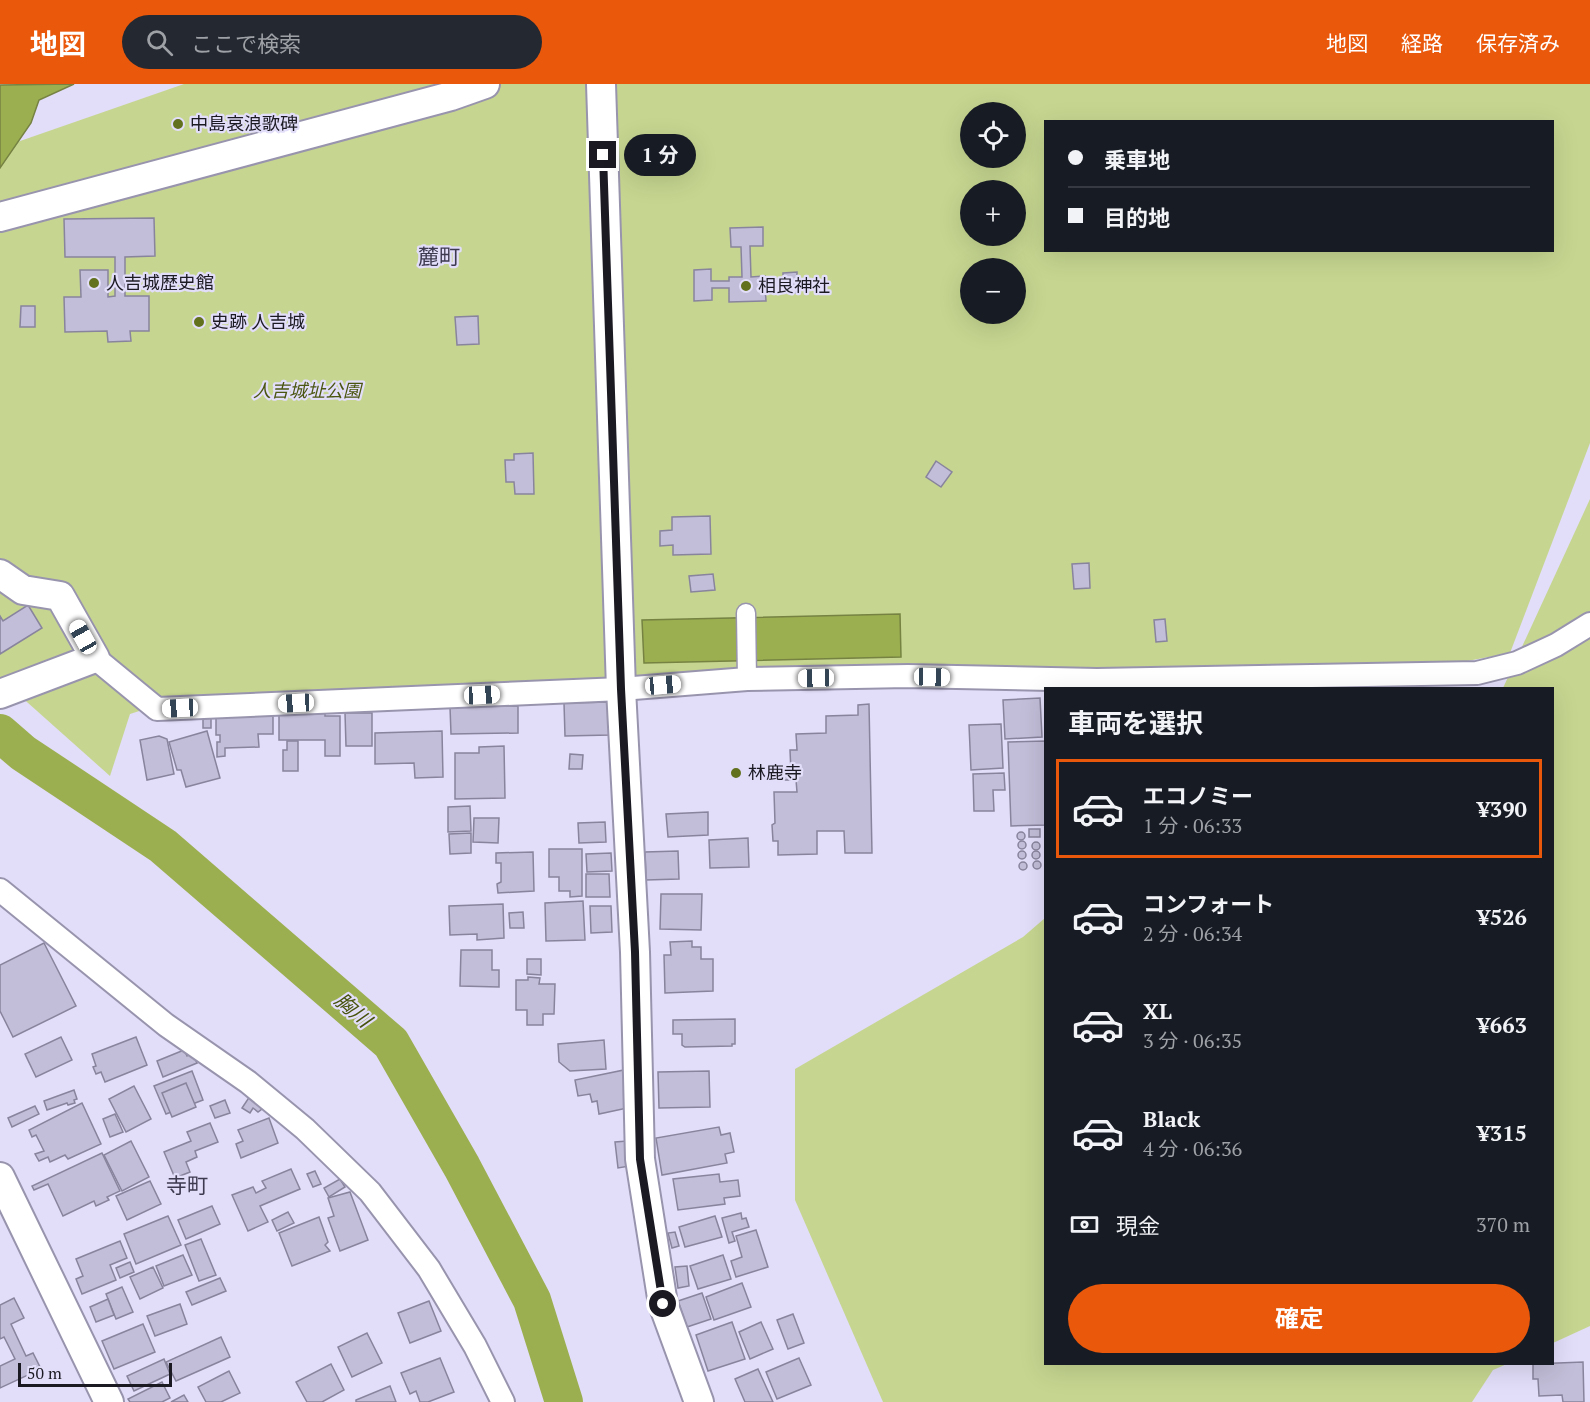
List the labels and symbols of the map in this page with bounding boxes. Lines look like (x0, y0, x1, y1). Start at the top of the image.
place label: 中島哀浪歌碑 (190, 111, 298, 135)
marker: 中島哀浪歌碑 (171, 117, 185, 131)
callout: 1 分 (624, 134, 696, 176)
route end (589, 141, 616, 168)
district label: 麓町 (418, 242, 460, 270)
place label: 人吉城歴史館 (106, 270, 214, 294)
place label: 相良神社 (758, 273, 830, 297)
marker: 人吉城歴史館 (87, 276, 101, 290)
marker: 相良神社 (739, 279, 753, 293)
place label: 史跡 人吉城 (211, 309, 305, 333)
marker: 史跡 人吉城 (192, 315, 206, 329)
park label: 人吉城址公園 (253, 378, 364, 402)
car (66, 617, 100, 657)
car (914, 668, 950, 686)
car (798, 669, 834, 687)
car (644, 674, 682, 696)
car (464, 685, 500, 705)
car (278, 693, 314, 713)
car (162, 698, 198, 718)
place label: 林鹿寺 (748, 760, 802, 784)
marker: 林鹿寺 (729, 766, 743, 780)
water label: 胸川 (329, 986, 379, 1034)
district label: 寺町 (166, 1171, 208, 1199)
route start (649, 1290, 676, 1317)
scale bar (18, 1360, 172, 1388)

